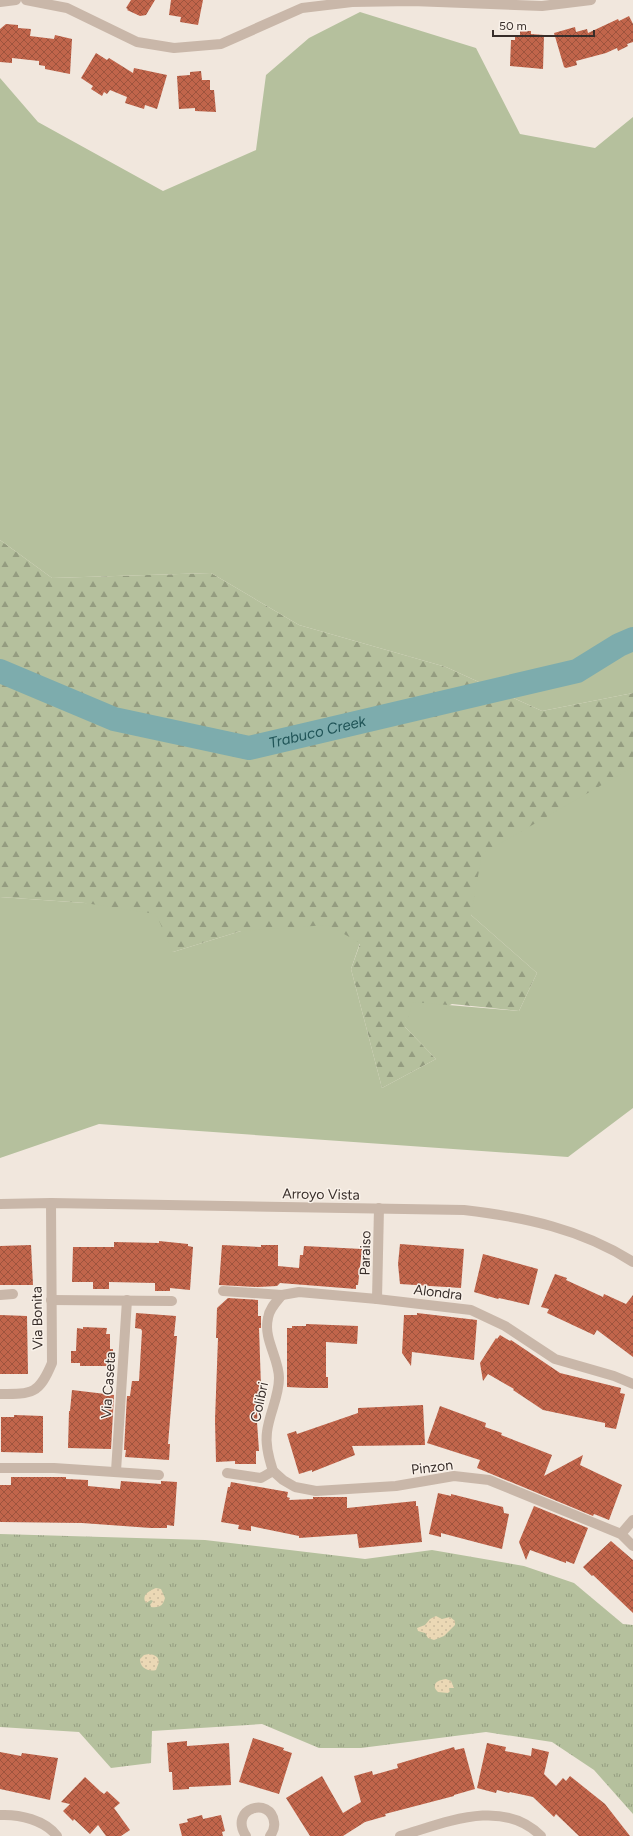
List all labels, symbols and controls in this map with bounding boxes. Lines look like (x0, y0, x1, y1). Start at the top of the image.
scale bar (493, 12, 594, 38)
text: 50 m (499, 19, 527, 33)
water label: Trabuco Creek (267, 712, 368, 752)
street label: Arroyo Vista (282, 1185, 360, 1204)
street label: Paraiso (357, 1230, 374, 1276)
street label: Alondra (413, 1281, 463, 1304)
street label: Via Bonita (28, 1286, 47, 1350)
street label: Via Caseta (98, 1351, 119, 1419)
street label: Colibri (247, 1380, 272, 1424)
street label: Pinzon (410, 1456, 454, 1478)

